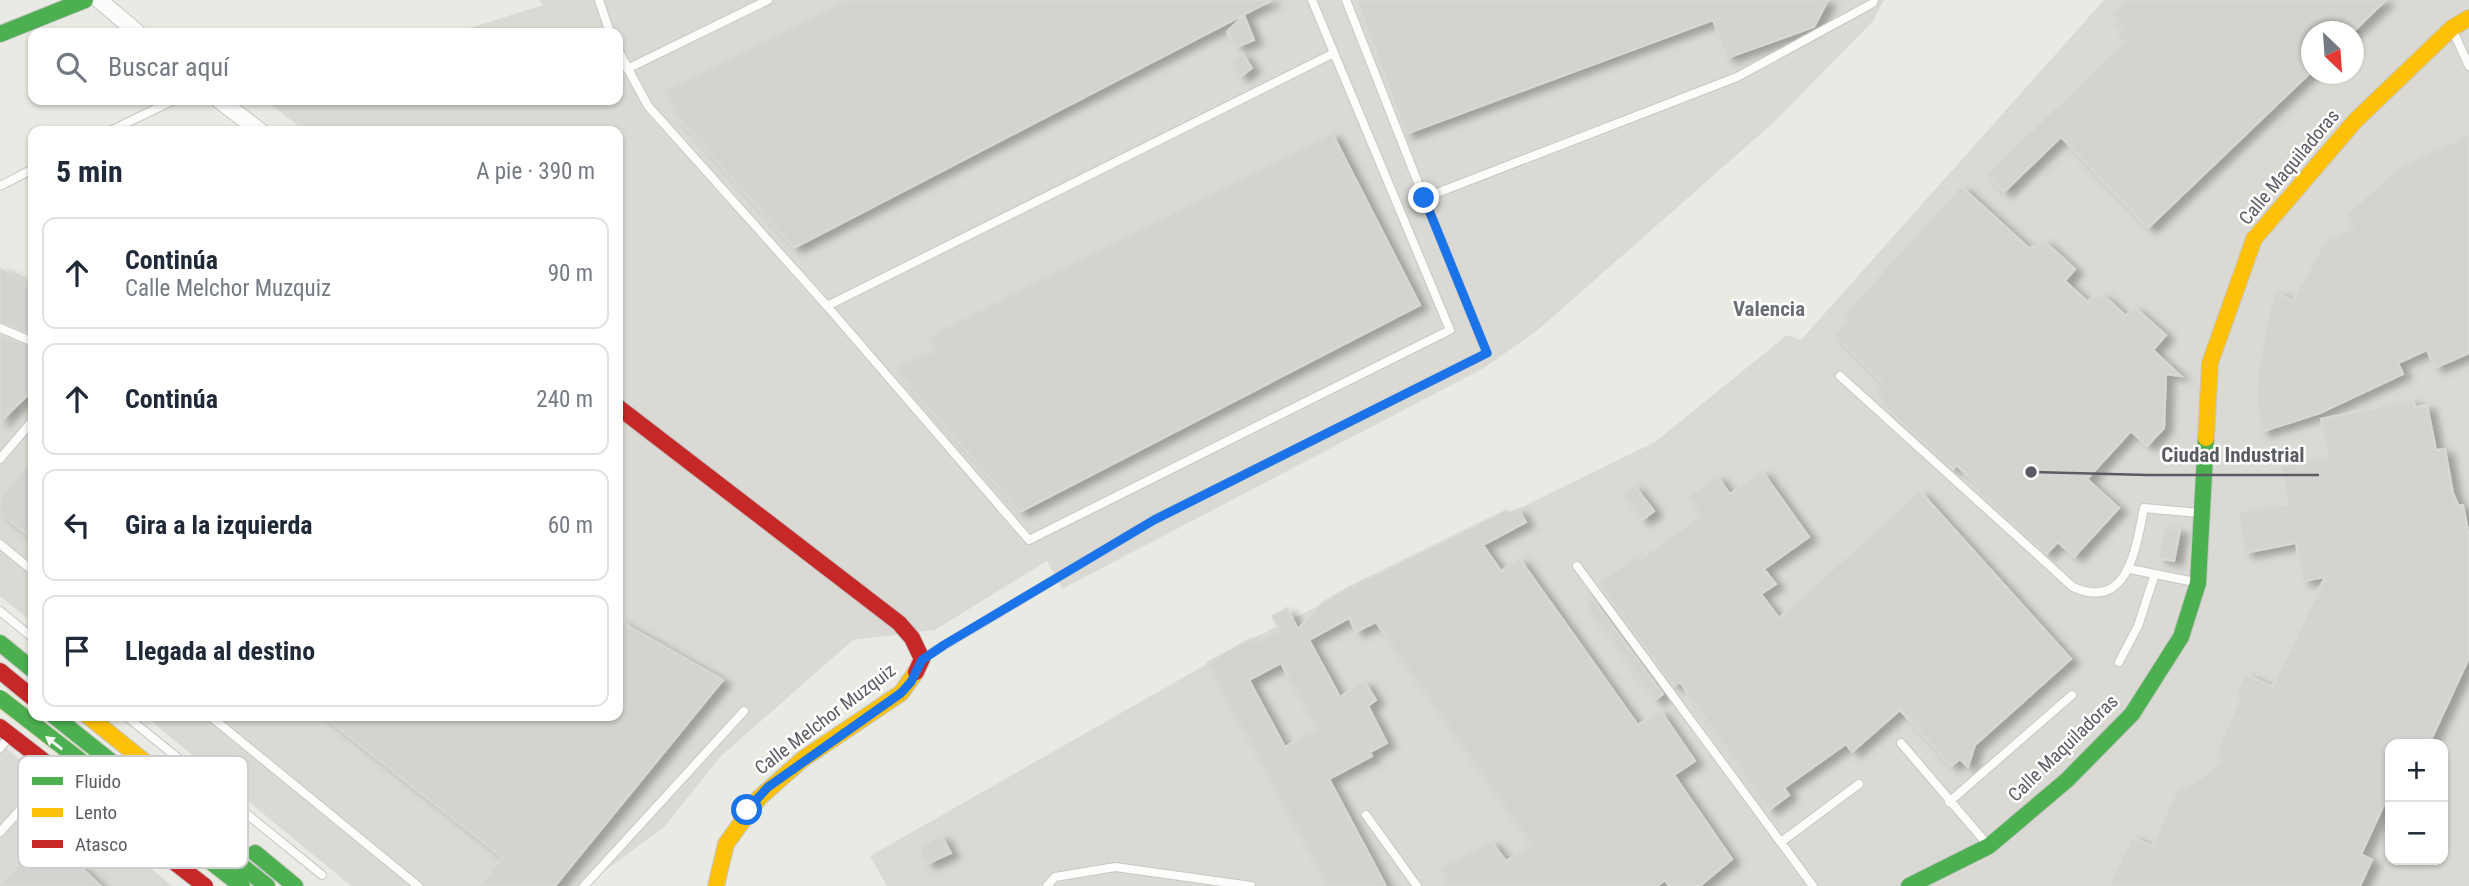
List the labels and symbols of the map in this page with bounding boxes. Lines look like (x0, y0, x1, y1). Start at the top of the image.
north arrow (2301, 21, 2364, 84)
street label: Calle Maquiladoras (2234, 104, 2344, 230)
route end (1408, 182, 1439, 213)
district label: Valencia (1733, 297, 1805, 321)
callout: Ciudad Industrial (2148, 433, 2319, 475)
text: Ciudad Industrial (2161, 443, 2305, 467)
street label: Calle Melchor Muzquiz (750, 659, 900, 779)
street label: Calle Maquiladoras (2003, 690, 2123, 806)
one-way arrow (45, 736, 63, 750)
legend (18, 756, 248, 868)
text: Fluido (75, 770, 121, 793)
route start (731, 794, 762, 825)
text: Lento (75, 801, 117, 824)
text: Atasco (75, 833, 128, 856)

